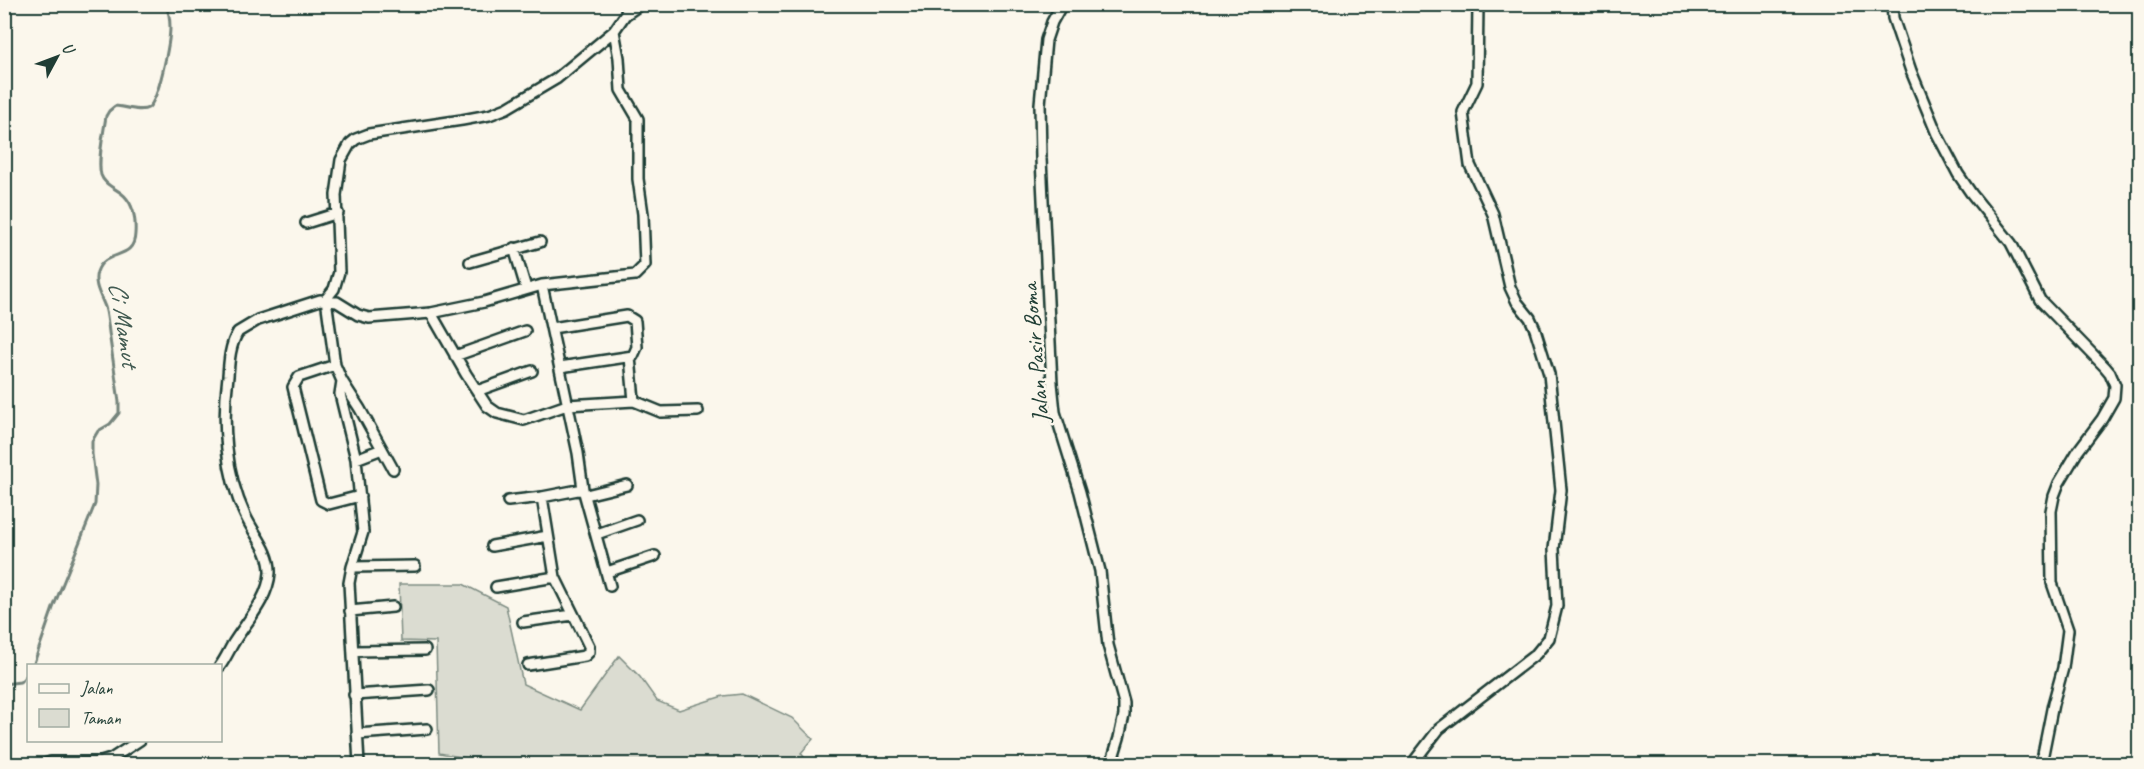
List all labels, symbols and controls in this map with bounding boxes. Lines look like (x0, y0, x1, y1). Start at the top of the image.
north arrow (27, 27, 87, 87)
text: U (57, 38, 80, 60)
water label: Ci Mamut (101, 279, 148, 374)
street label: Jalan Pasir Boma (1014, 280, 1056, 425)
legend (27, 664, 222, 742)
text: Jalan (80, 677, 113, 699)
text: Taman (81, 707, 122, 729)

